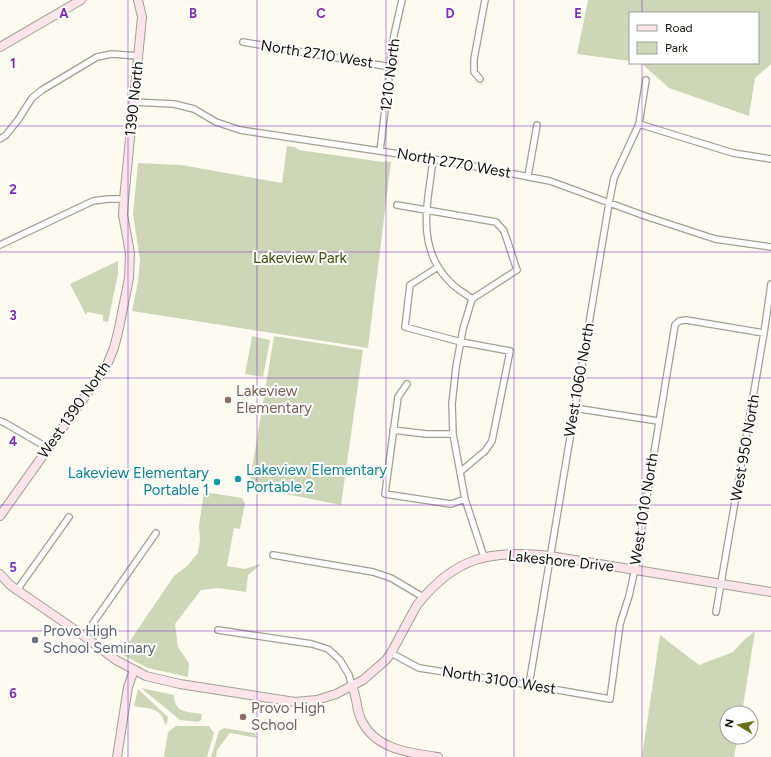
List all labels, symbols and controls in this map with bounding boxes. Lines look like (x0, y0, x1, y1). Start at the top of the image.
text: A (59, 6, 69, 21)
text: B (189, 6, 197, 21)
text: C (316, 6, 326, 21)
text: D (445, 6, 455, 21)
text: E (574, 6, 582, 21)
legend (629, 12, 759, 64)
text: Road (665, 21, 693, 35)
street label: North 2710 West (259, 36, 375, 72)
street label: 1210 North (377, 37, 403, 113)
text: Park (665, 41, 688, 55)
text: 1 (10, 56, 16, 71)
street label: 1390 North (121, 60, 147, 138)
street label: North 2770 West (396, 144, 513, 182)
text: 2 (9, 182, 17, 197)
park label: Lakeview Park (253, 249, 348, 267)
text: 3 (9, 308, 17, 323)
street label: West 1060 North (560, 322, 598, 438)
street label: West 1390 North (34, 358, 114, 462)
place label: Lakeview Elementary (236, 382, 312, 417)
street label: West 950 North (727, 393, 763, 503)
marker: Lakeview Elementary (223, 395, 233, 405)
text: 4 (9, 434, 17, 449)
street label: West 1010 North (626, 452, 662, 566)
place label: Lakeview Elementary Portable 2 (246, 461, 387, 496)
place label: Lakeview Elementary Portable 1 (68, 464, 209, 499)
marker: Lakeview Elementary Portable 2 (233, 474, 243, 484)
marker: Lakeview Elementary Portable 1 (212, 477, 222, 487)
street label: Lakeshore Drive (507, 546, 615, 576)
text: 5 (9, 560, 17, 575)
place label: Provo High School Seminary (43, 622, 156, 657)
marker: Provo High School Seminary (30, 635, 40, 645)
street label: North 3100 West (441, 662, 558, 698)
text: 6 (9, 686, 17, 701)
place label: Provo High School (251, 699, 325, 734)
north arrow (719, 705, 759, 745)
marker: Provo High School (238, 712, 248, 722)
text: N (723, 718, 737, 729)

